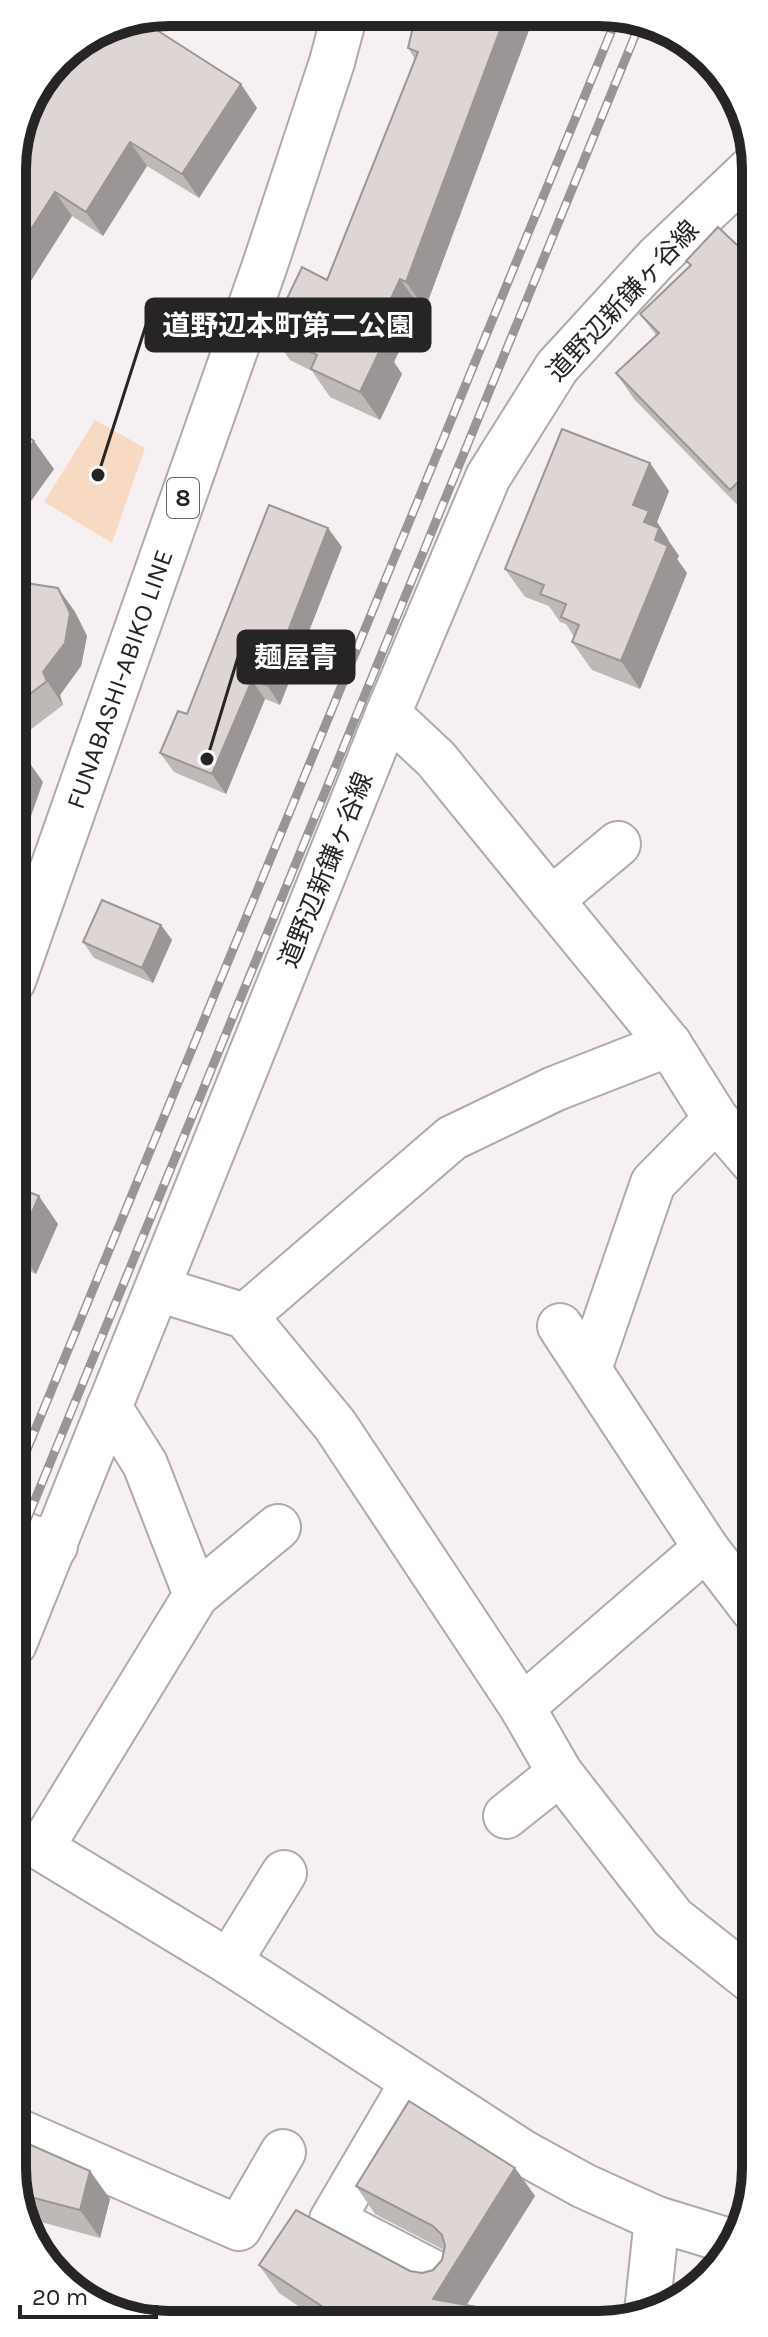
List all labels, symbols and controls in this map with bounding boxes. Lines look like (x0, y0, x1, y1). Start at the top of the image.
street label: 道野辺新鎌ヶ谷線 (541, 214, 705, 388)
callout: 道野辺本町第二公園 (146, 299, 430, 351)
text: 道野辺本町第二公園 (162, 309, 414, 342)
road number: 8 (167, 478, 199, 518)
street label: FUNABASHI-ABIKO LINE (59, 545, 179, 813)
callout: 麺屋青 (238, 631, 354, 683)
text: 麺屋青 (254, 641, 338, 674)
street label: 道野辺新鎌ヶ谷線 (273, 768, 379, 972)
scale bar (20, 2269, 156, 2319)
text: 20 m (32, 2283, 88, 2311)

